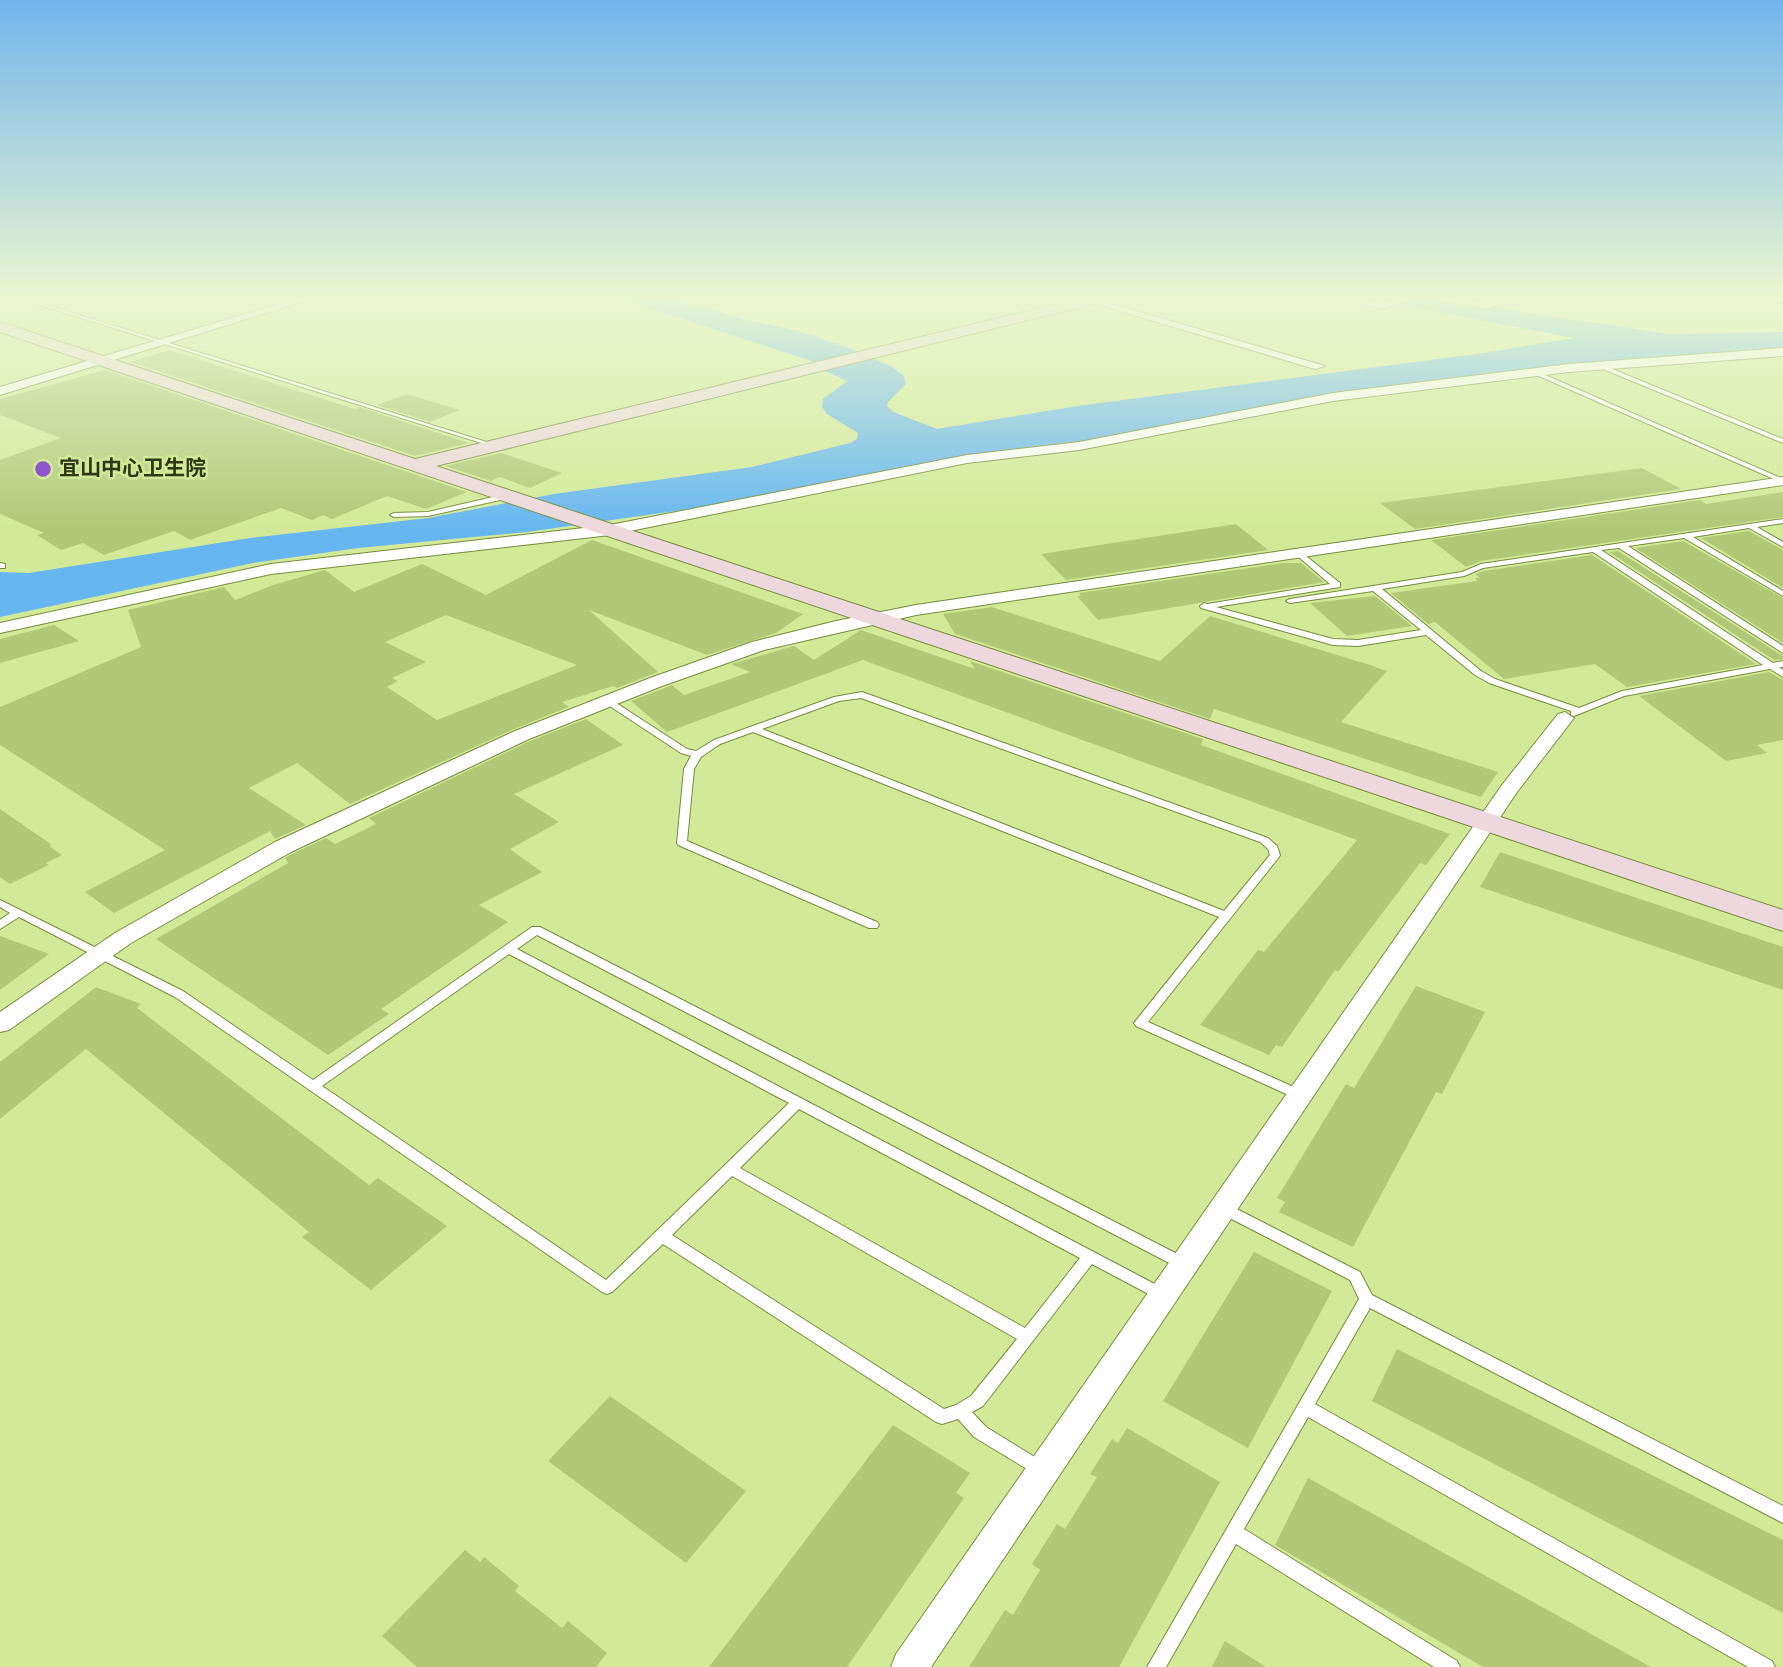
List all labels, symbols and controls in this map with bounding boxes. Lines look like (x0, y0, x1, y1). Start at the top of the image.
place label: 宜山中心卫生院 (59, 456, 206, 482)
marker: 宜山中心卫生院 (33, 459, 53, 479)

